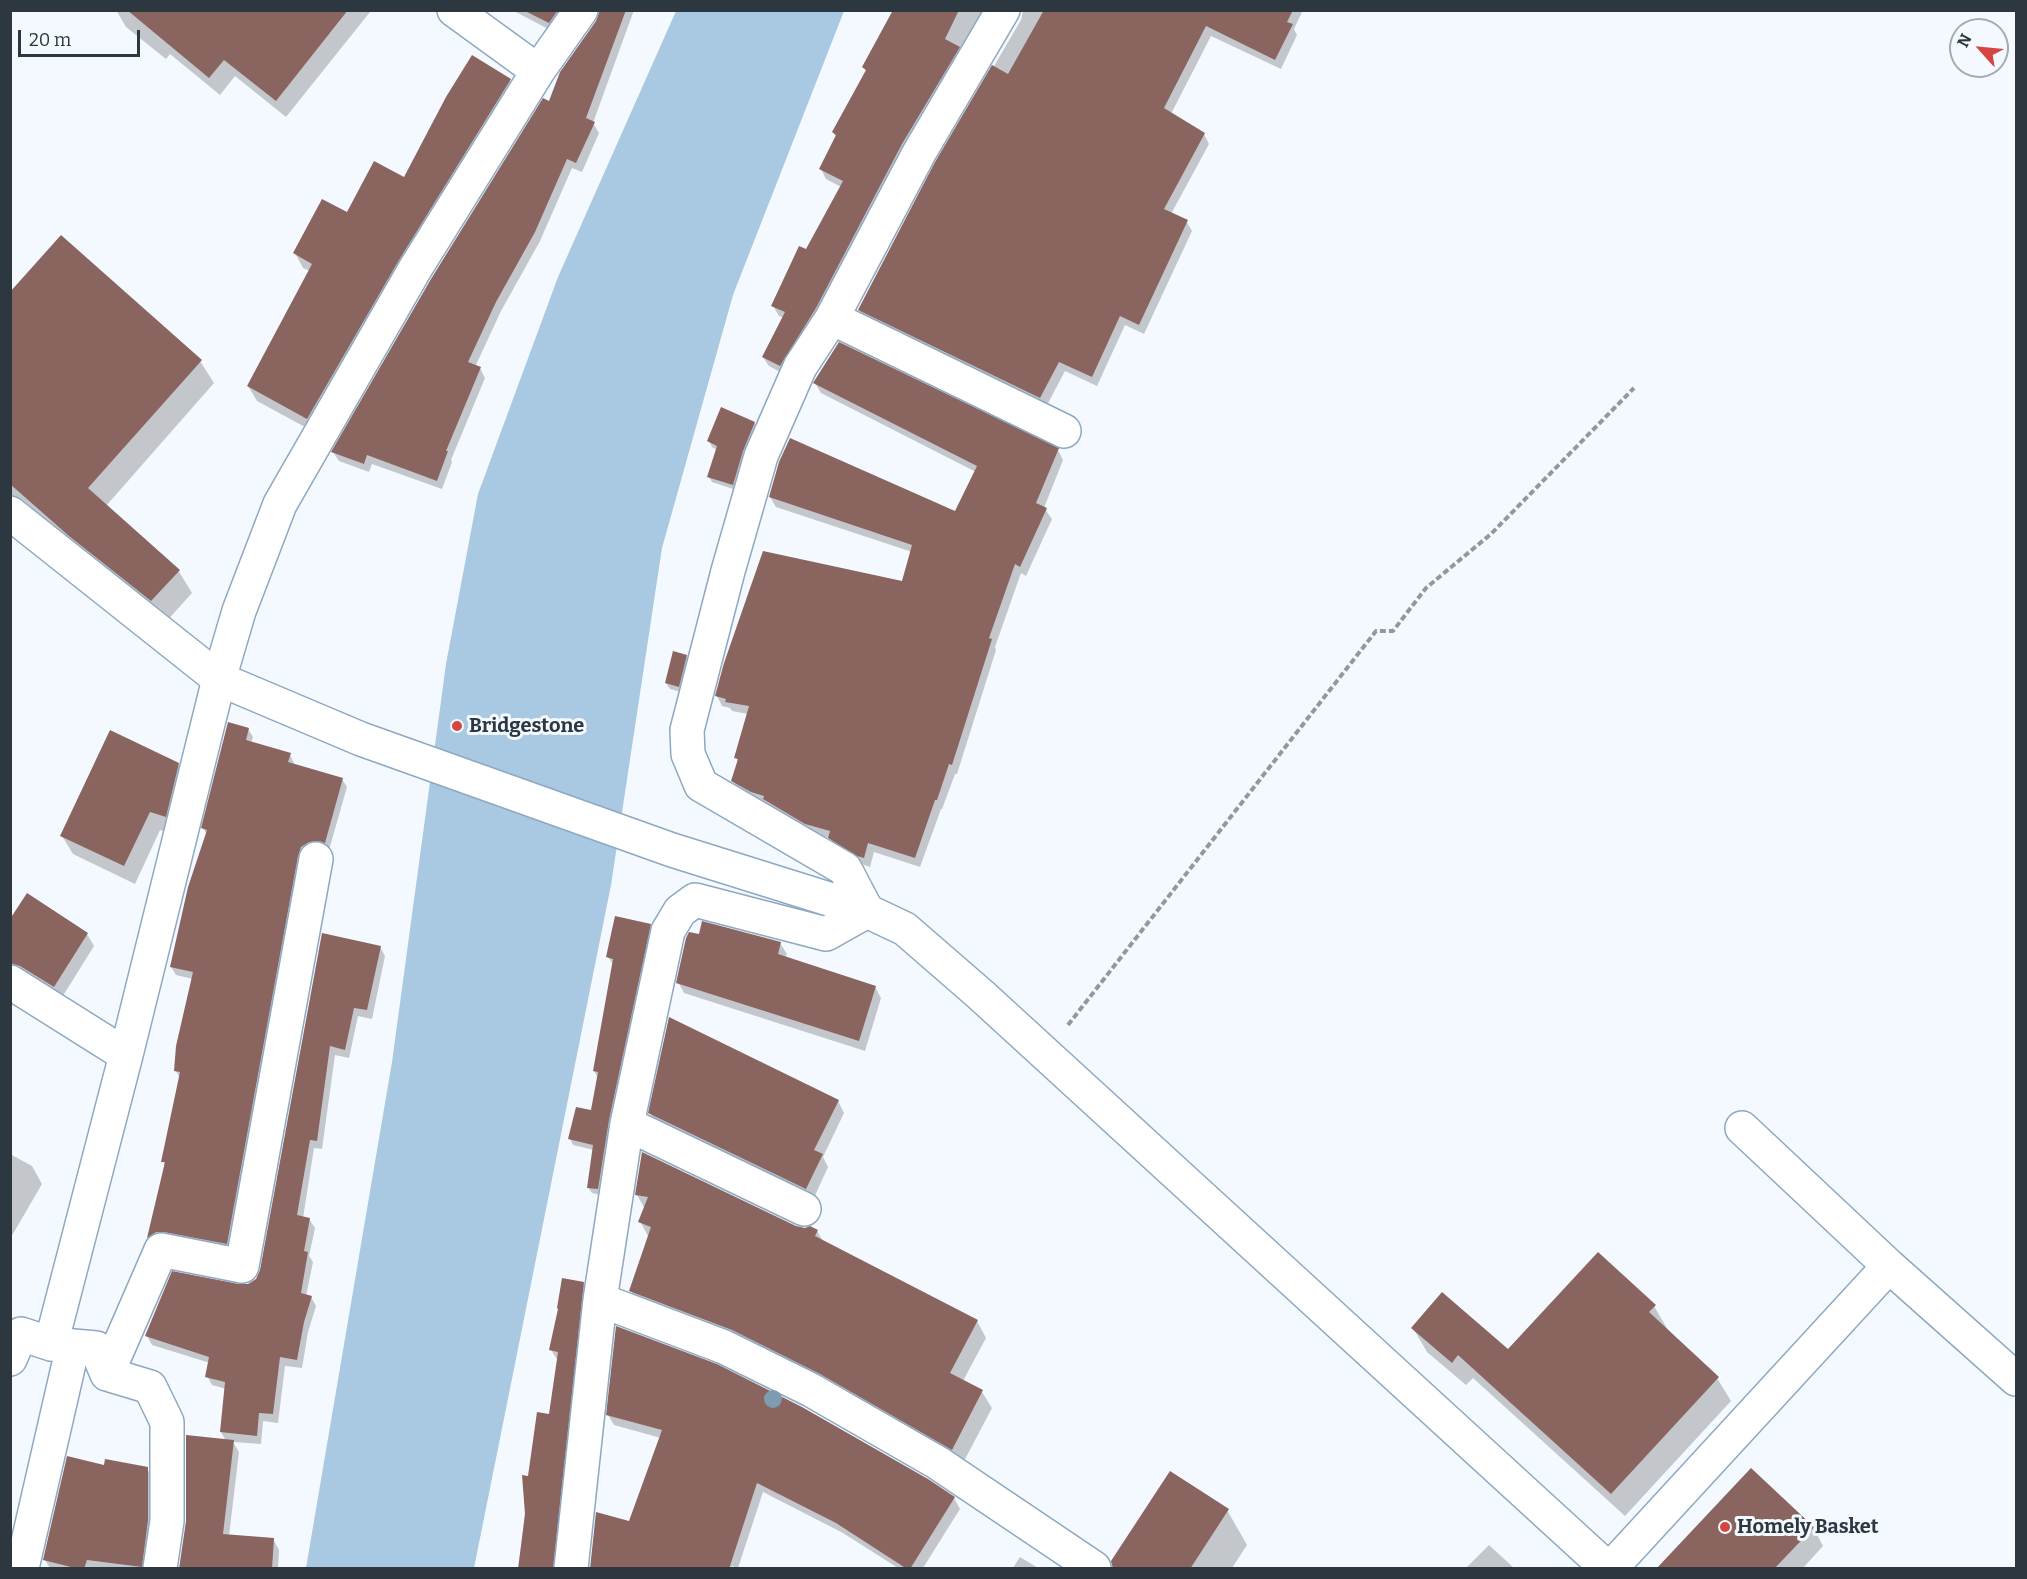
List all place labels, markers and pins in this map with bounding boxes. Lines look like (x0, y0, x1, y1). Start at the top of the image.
place label: Bridgestone (469, 714, 584, 738)
marker: Bridgestone (450, 719, 464, 733)
place label: Homely Basket (1737, 1515, 1879, 1539)
marker: Homely Basket (1718, 1520, 1732, 1534)

